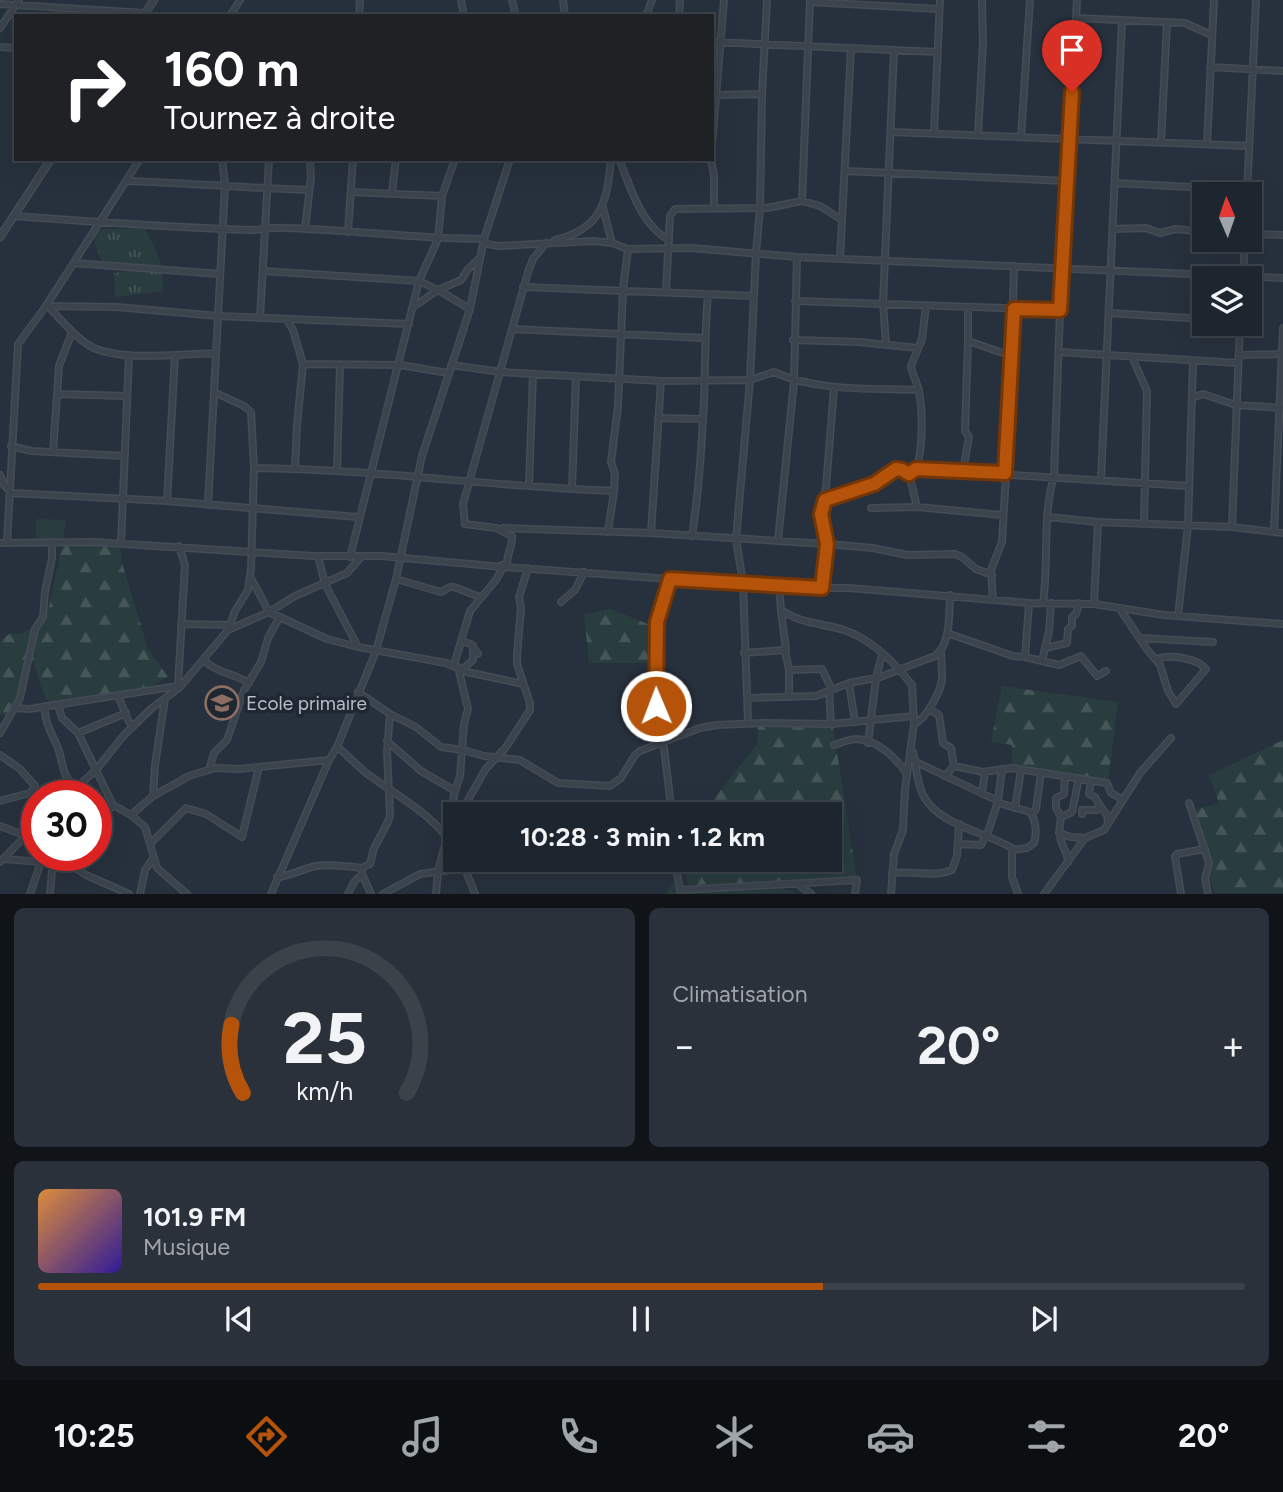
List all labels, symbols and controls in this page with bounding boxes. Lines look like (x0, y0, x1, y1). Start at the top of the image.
pin (1042, 20, 1102, 92)
icon: arrive (1053, 31, 1091, 69)
text: 160 m (164, 39, 299, 98)
icon: right (49, 42, 140, 133)
text: Tournez à droite (164, 99, 395, 137)
north arrow (1192, 182, 1262, 252)
map controls (1192, 182, 1262, 336)
button: layers (1192, 266, 1262, 336)
position arrow (619, 669, 693, 743)
school or university icon: Ecole primaire (203, 684, 241, 722)
place label: Ecole primaire (246, 692, 367, 715)
speed limit sign: 30 (21, 780, 112, 871)
text: 10:28 · 3 min · 1.2 km (520, 821, 765, 853)
text: Climatisation (673, 980, 807, 1008)
text: 25 (282, 995, 366, 1082)
text: 20° (917, 1015, 1000, 1077)
text: − (673, 1023, 696, 1069)
text: + (1221, 1023, 1245, 1069)
text: km/h (296, 1076, 353, 1106)
text: 101.9 FM (143, 1201, 246, 1233)
text: Musique (143, 1233, 230, 1261)
icon: previous (220, 1300, 258, 1338)
icon: pause (622, 1300, 660, 1338)
icon: next (1025, 1300, 1063, 1338)
icon: directions (242, 1412, 291, 1461)
icon: music (398, 1412, 447, 1461)
icon: phone (554, 1412, 603, 1461)
icon: climate (710, 1412, 759, 1461)
icon: car (866, 1412, 915, 1461)
icon: filters (1022, 1412, 1071, 1461)
text: 10:25 (54, 1417, 135, 1455)
text: 20° (1178, 1417, 1229, 1455)

